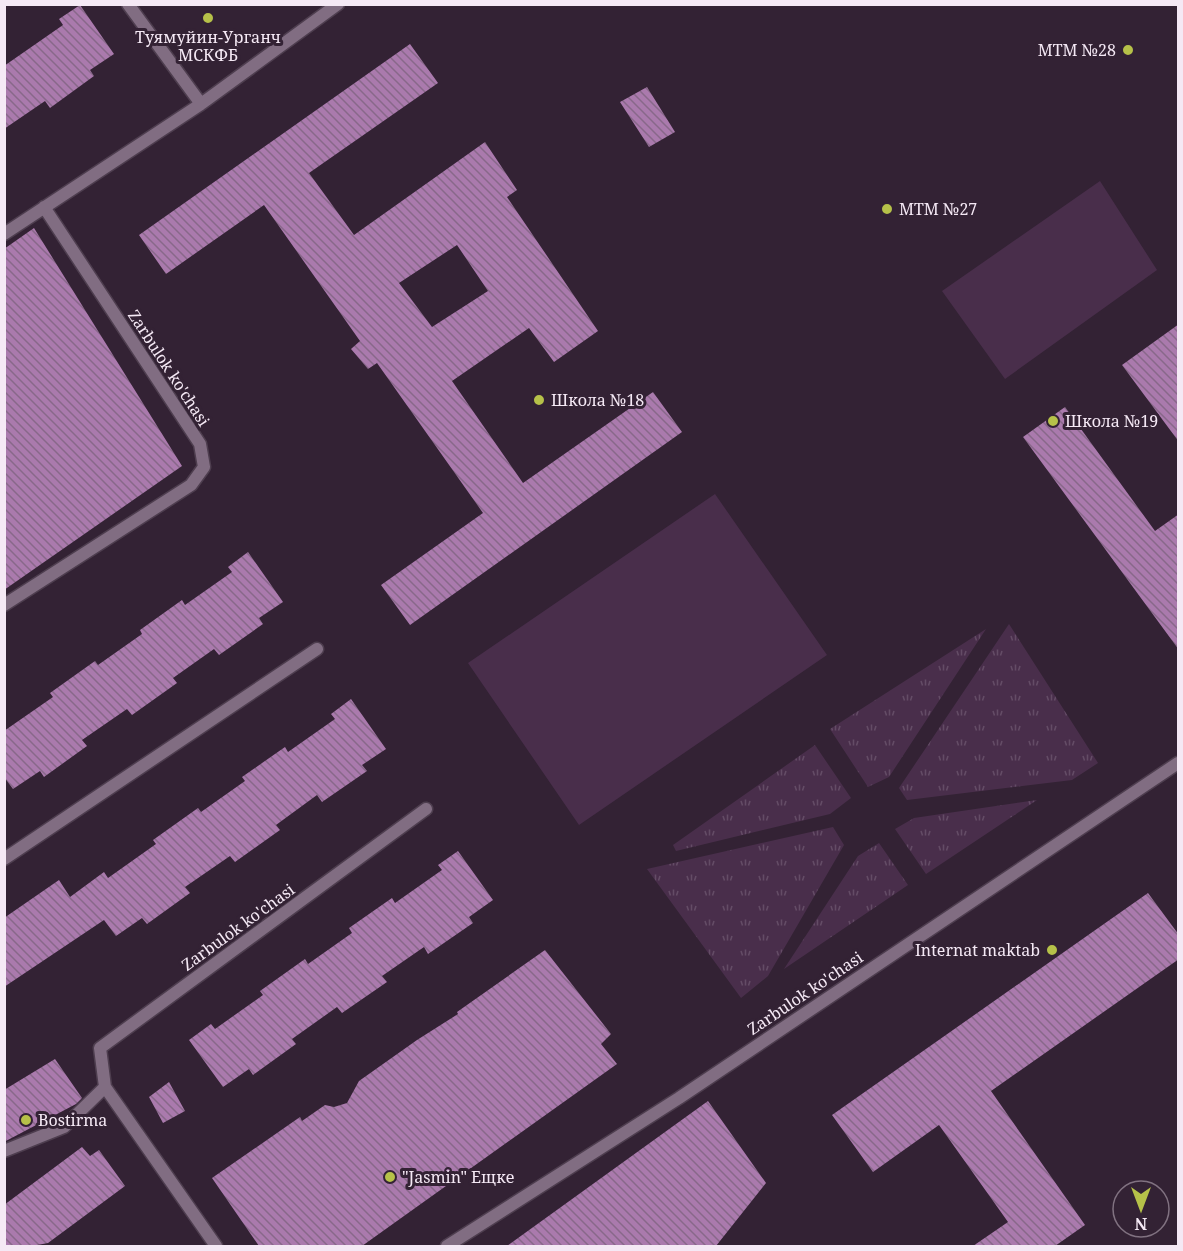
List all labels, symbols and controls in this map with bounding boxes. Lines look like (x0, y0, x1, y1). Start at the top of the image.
marker: Туямуйин-Урганч МСКФБ (201, 11, 215, 25)
place label: Туямуйин-Урганч МСКФБ (135, 26, 281, 66)
place label: MTM №28 (1038, 39, 1116, 61)
marker: MTM №28 (1121, 43, 1135, 57)
place label: MTM №27 (899, 198, 977, 220)
marker: MTM №27 (880, 202, 894, 216)
street label: Zarbulok ko'chasi (123, 306, 215, 430)
place label: Школа №18 (551, 389, 644, 411)
marker: Школа №18 (532, 393, 546, 407)
place label: Школа №19 (1065, 410, 1158, 432)
marker: Школа №19 (1046, 414, 1060, 428)
street label: Zarbulok ko'chasi (177, 879, 299, 975)
place label: Internat maktab (915, 939, 1040, 961)
marker: Internat maktab (1045, 943, 1059, 957)
street label: Zarbulok ko'chasi (743, 946, 867, 1040)
place label: Bostirma (38, 1109, 107, 1131)
marker: Bostirma (19, 1113, 33, 1127)
place label: "Jasmin" Ещке (402, 1166, 514, 1188)
marker: "Jasmin" Ещке (383, 1170, 397, 1184)
north arrow (1111, 1179, 1171, 1239)
text: N (1134, 1213, 1147, 1235)

